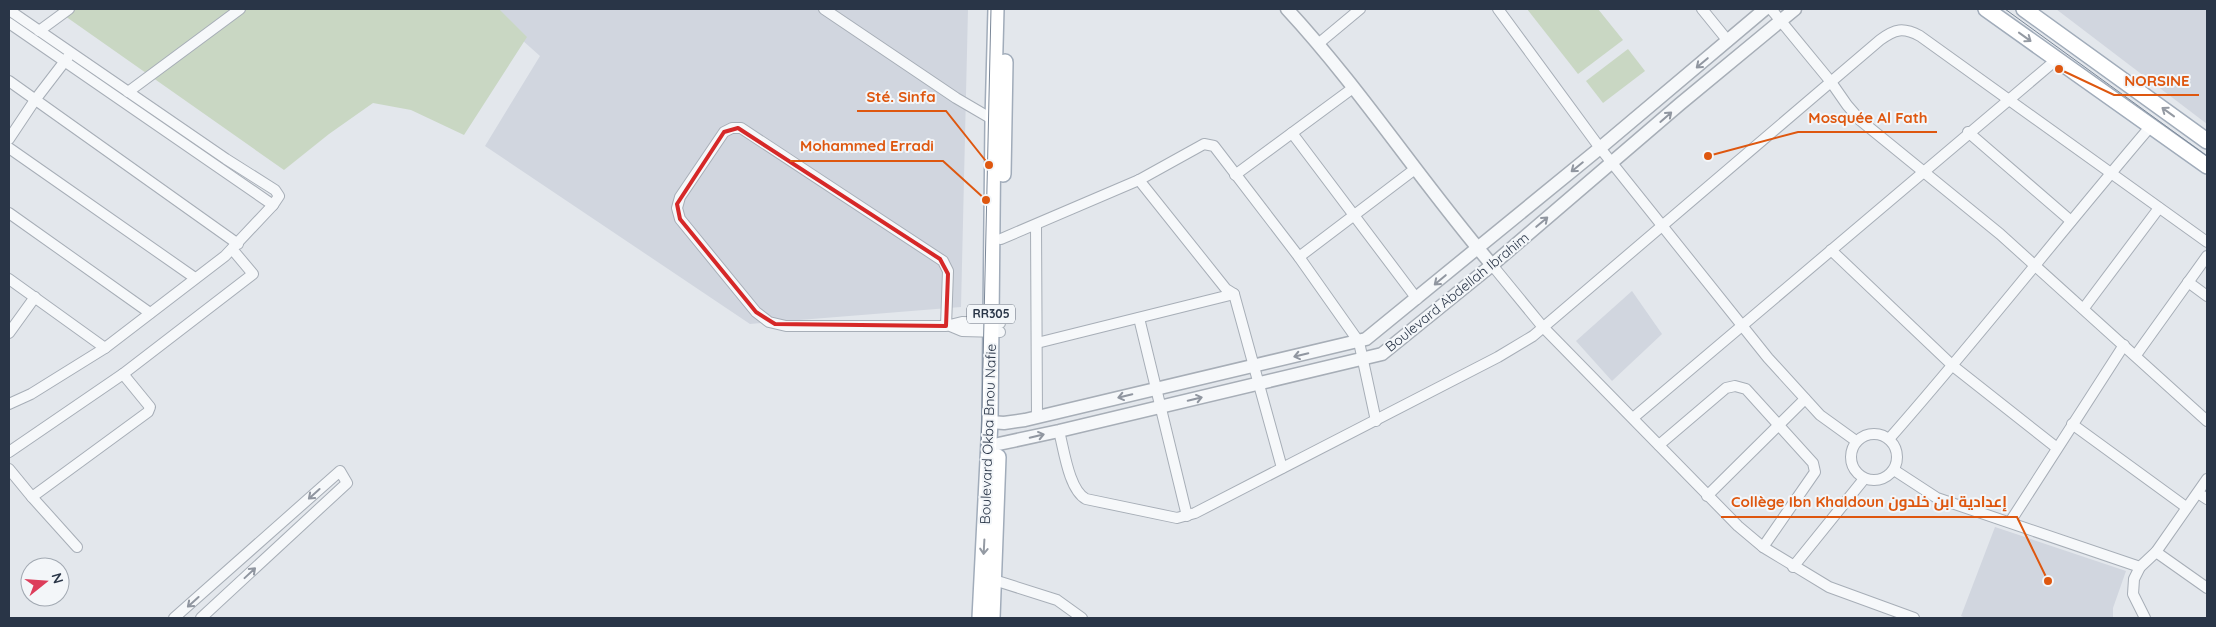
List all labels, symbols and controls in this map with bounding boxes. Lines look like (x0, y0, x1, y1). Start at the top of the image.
one-way arrow (2018, 32, 2031, 43)
one-way arrow (1696, 58, 1709, 69)
callout: NORSINE (2114, 65, 2199, 95)
text: NORSINE (2124, 71, 2190, 90)
callout: Sté. Sinfa (857, 81, 946, 111)
text: Sté. Sinfa (866, 87, 936, 106)
callout: Mosquée Al Fath (1798, 102, 1937, 132)
one-way arrow (2161, 107, 2175, 117)
text: Mosquée Al Fath (1808, 108, 1928, 127)
one-way arrow (1659, 111, 1672, 122)
callout: Mohammed Erradi (790, 131, 943, 161)
text: Mohammed Erradi (800, 136, 934, 155)
one-way arrow (1571, 162, 1584, 173)
one-way arrow (1536, 217, 1549, 228)
street label: Boulevard Abdellah Ibrahim (1381, 228, 1533, 356)
one-way arrow (1434, 274, 1447, 285)
road number: RR305 (967, 304, 1015, 324)
street label: Boulevard Okba Bnou Nafie (976, 343, 1000, 525)
one-way arrow (1293, 351, 1309, 361)
one-way arrow (1118, 392, 1134, 401)
one-way arrow (1187, 394, 1203, 403)
one-way arrow (1029, 431, 1045, 440)
callout: Collège Ibn Khaldoun إعدادية ابن خلدون (1721, 487, 2017, 517)
one-way arrow (308, 488, 321, 500)
text: Collège Ibn Khaldoun إعدادية ابن خلدون (1731, 492, 2007, 512)
one-way arrow (979, 539, 989, 555)
north arrow (20, 557, 70, 607)
one-way arrow (244, 567, 256, 579)
text: N (47, 571, 68, 586)
one-way arrow (186, 596, 199, 608)

